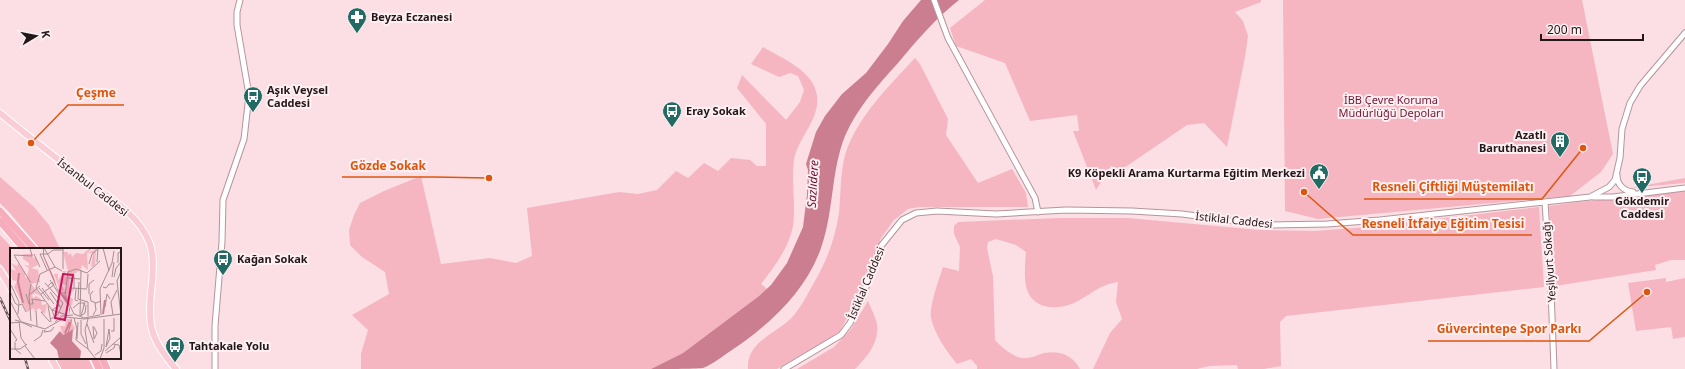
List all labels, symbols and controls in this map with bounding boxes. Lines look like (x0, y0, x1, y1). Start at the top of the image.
pharmacy icon: Beyza Eczanesi (346, 6, 368, 34)
place label: Beyza Eczanesi (371, 9, 452, 24)
north arrow (16, 16, 56, 56)
scale bar (1541, 16, 1643, 42)
text: 200 m (1547, 21, 1582, 38)
text: K (38, 29, 54, 40)
callout: Çeşme (68, 81, 124, 105)
place label: Aşık Veysel Caddesi (267, 82, 328, 110)
text: Çeşme (76, 84, 116, 101)
bus stop icon: Aşık Veysel Caddesi (242, 85, 264, 113)
park label: İBB Çevre Koruma Müdürlüğü Depoları (1339, 92, 1443, 120)
bus stop icon: Eray Sokak (661, 100, 683, 128)
place label: Eray Sokak (686, 103, 746, 118)
place label: Azatlı Baruthanesi (1479, 127, 1546, 155)
building icon: Azatlı Baruthanesi (1549, 130, 1571, 158)
callout: Gözde Sokak (342, 153, 434, 177)
street label: İstanbul Caddesi (55, 154, 132, 219)
text: Gözde Sokak (350, 157, 427, 174)
water label: Sazlıdere (803, 160, 822, 208)
public building icon: K9 Köpekli Arama Kurtarma Eğitim Merkezi (1308, 162, 1330, 190)
place label: K9 Köpekli Arama Kurtarma Eğitim Merkezi (1068, 165, 1305, 180)
bus stop icon: Gökdemir Caddesi (1631, 166, 1653, 194)
callout: Resneli Çiftliği Müştemilatı (1364, 175, 1542, 199)
text: Resneli Çiftliği Müştemilatı (1372, 178, 1534, 195)
place label: Gökdemir Caddesi (1615, 193, 1669, 221)
street label: İstiklal Caddesi (1195, 208, 1273, 231)
callout: Resneli İtfaiye Eğitim Tesisi (1353, 211, 1532, 235)
text: Resneli İtfaiye Eğitim Tesisi (1362, 215, 1524, 232)
street label: Yeşilyurt Sokağı (1538, 221, 1559, 303)
street label: İstiklal Caddesi (844, 244, 888, 321)
inset map (10, 248, 121, 359)
bus stop icon: Kağan Sokak (212, 248, 234, 276)
place label: Kağan Sokak (237, 251, 308, 266)
callout: Güvercintepe Spor Parkı (1428, 317, 1589, 341)
text: Güvercintepe Spor Parkı (1437, 320, 1581, 337)
bus stop icon: Tahtakale Yolu (164, 335, 186, 363)
place label: Tahtakale Yolu (189, 338, 269, 353)

